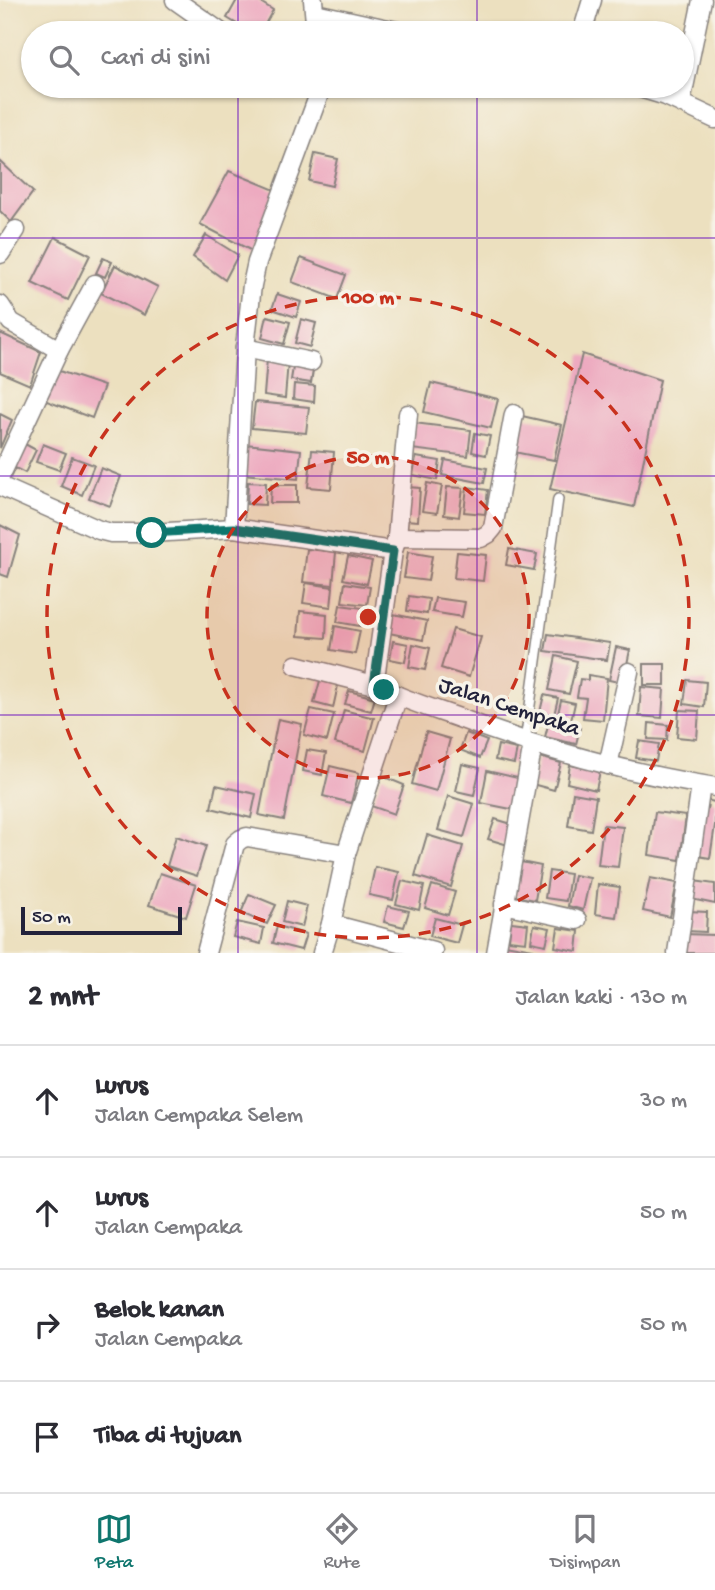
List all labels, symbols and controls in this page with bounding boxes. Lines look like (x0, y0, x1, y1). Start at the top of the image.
search box (21, 21, 694, 98)
icon: search (45, 41, 83, 79)
text: Cari di sini (101, 44, 211, 75)
text: 100 m (341, 287, 394, 312)
text: 50 m (347, 447, 390, 472)
route start (136, 517, 167, 548)
centre of rings (356, 605, 380, 629)
street label: Jalan Cempaka (435, 672, 584, 744)
route end (368, 674, 399, 705)
scale bar (21, 904, 182, 936)
text: 50 m (32, 907, 71, 930)
text: 2 mnt (28, 981, 98, 1016)
text: Jalan kaki · 130 m (515, 985, 687, 1012)
text: Lurus (95, 1072, 148, 1103)
icon: ahead (28, 1082, 66, 1120)
text: 30 m (640, 1088, 687, 1115)
text: Jalan Cempaka Selem (95, 1103, 303, 1130)
text: Lurus (95, 1184, 148, 1215)
icon: ahead (28, 1194, 66, 1232)
text: 50 m (640, 1200, 687, 1227)
text: Jalan Cempaka (95, 1215, 242, 1242)
text: Belok kanan (95, 1296, 224, 1327)
icon: right (28, 1306, 66, 1344)
text: 50 m (640, 1312, 687, 1339)
text: Jalan Cempaka (95, 1327, 242, 1354)
icon: arrive (28, 1418, 66, 1456)
text: Tiba di tujuan (95, 1422, 241, 1453)
tab: Peta (95, 1510, 133, 1575)
tab: Rute (323, 1510, 361, 1575)
tab: Disimpan (550, 1510, 620, 1575)

